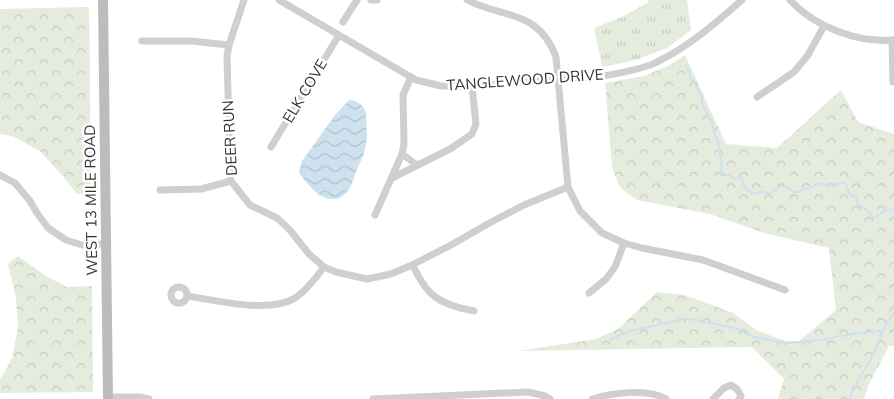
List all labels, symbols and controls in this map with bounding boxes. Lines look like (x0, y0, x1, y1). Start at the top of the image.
street label: ELK COVE (278, 55, 331, 126)
street label: TANGLEWOOD DRIVE (446, 65, 604, 94)
street label: DEER RUN (218, 100, 241, 176)
street label: WEST 13 MILE ROAD (80, 124, 101, 276)

